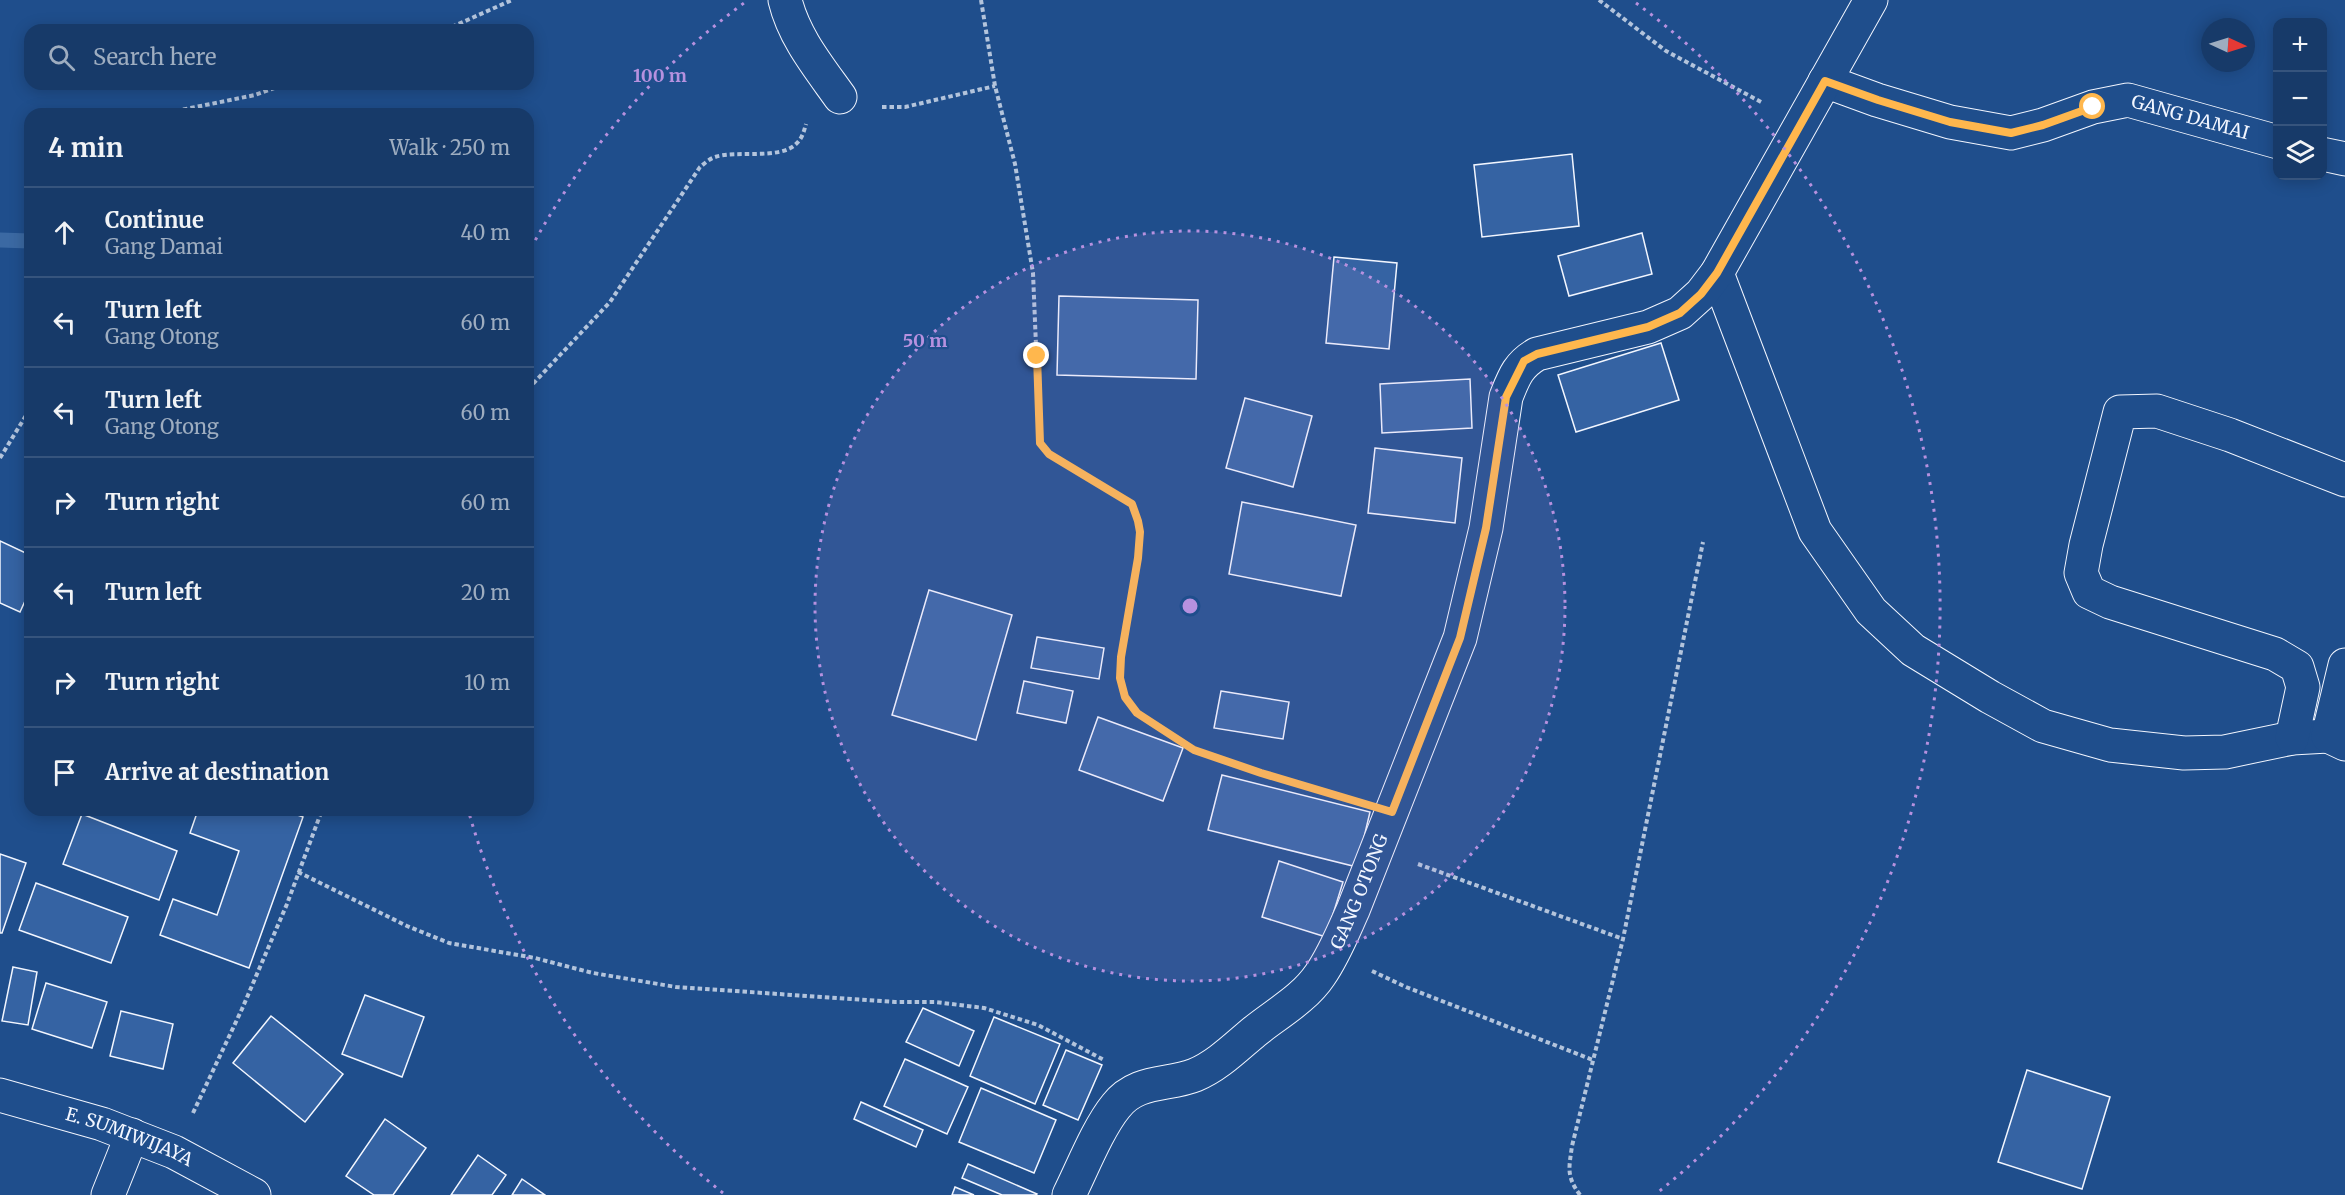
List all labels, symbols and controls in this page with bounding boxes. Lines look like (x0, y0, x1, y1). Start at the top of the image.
north arrow (2201, 18, 2255, 72)
map controls (2273, 18, 2327, 180)
button: + (2273, 18, 2327, 72)
search box (24, 24, 534, 90)
icon: search (45, 41, 78, 74)
text: Search here (93, 43, 216, 71)
text: 100 m (633, 64, 687, 87)
button: − (2273, 72, 2327, 126)
street label: GANG DAMAI (2129, 90, 2252, 144)
route start (2079, 93, 2105, 119)
button: layers (2273, 126, 2327, 180)
text: 4 min (48, 131, 123, 164)
text: Walk · 250 m (389, 135, 510, 160)
text: Continue (105, 206, 204, 234)
icon: ahead (48, 216, 81, 249)
text: 40 m (460, 220, 510, 245)
text: Gang Damai (105, 234, 223, 259)
text: Turn left (105, 296, 202, 324)
icon: left (48, 306, 81, 339)
text: 60 m (460, 310, 510, 335)
text: Gang Otong (105, 324, 219, 349)
text: 50 m (903, 329, 947, 352)
route end (1023, 342, 1049, 368)
text: Turn left (105, 386, 202, 414)
icon: left (48, 396, 81, 429)
text: 60 m (460, 400, 510, 425)
text: Gang Otong (105, 414, 219, 439)
icon: right (48, 486, 81, 519)
text: Turn right (105, 488, 219, 516)
text: 60 m (460, 490, 510, 515)
icon: left (48, 576, 81, 609)
text: Turn left (105, 578, 202, 606)
text: 20 m (461, 580, 510, 605)
centre of rings (1180, 596, 1200, 616)
icon: right (48, 666, 81, 699)
text: Turn right (105, 668, 219, 696)
text: 10 m (464, 670, 510, 695)
icon: arrive (48, 756, 81, 789)
text: Arrive at destination (105, 758, 329, 786)
street label: GANG OTONG (1325, 831, 1393, 953)
street label: E. SUMIWIJAYA (63, 1102, 198, 1171)

